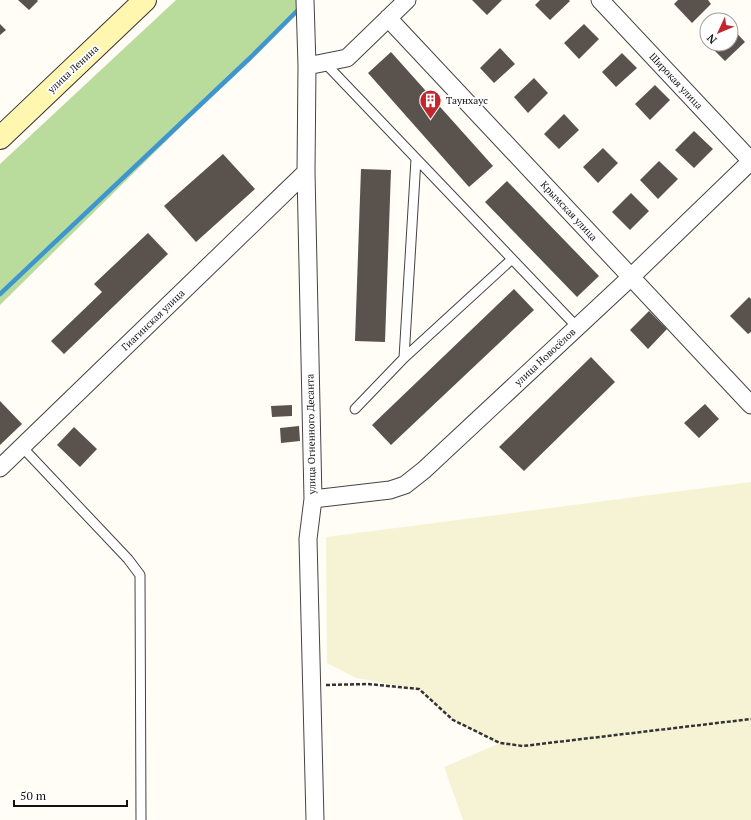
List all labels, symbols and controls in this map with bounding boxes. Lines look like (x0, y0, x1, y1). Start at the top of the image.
north arrow (699, 12, 739, 52)
text: N (703, 31, 720, 47)
street label: улица Ленина (44, 42, 101, 97)
street label: Широкая улица (647, 50, 705, 112)
building icon: Таунхаус (417, 87, 443, 120)
place label: Таунхаус (446, 94, 488, 107)
street label: Крымская улица (538, 178, 600, 244)
street label: Гиагинская улица (119, 287, 187, 353)
street label: улица Новосёлов (511, 325, 578, 389)
street label: улица Огненного Десанта (303, 374, 319, 495)
scale bar (14, 782, 127, 808)
text: 50 m (20, 788, 47, 803)

